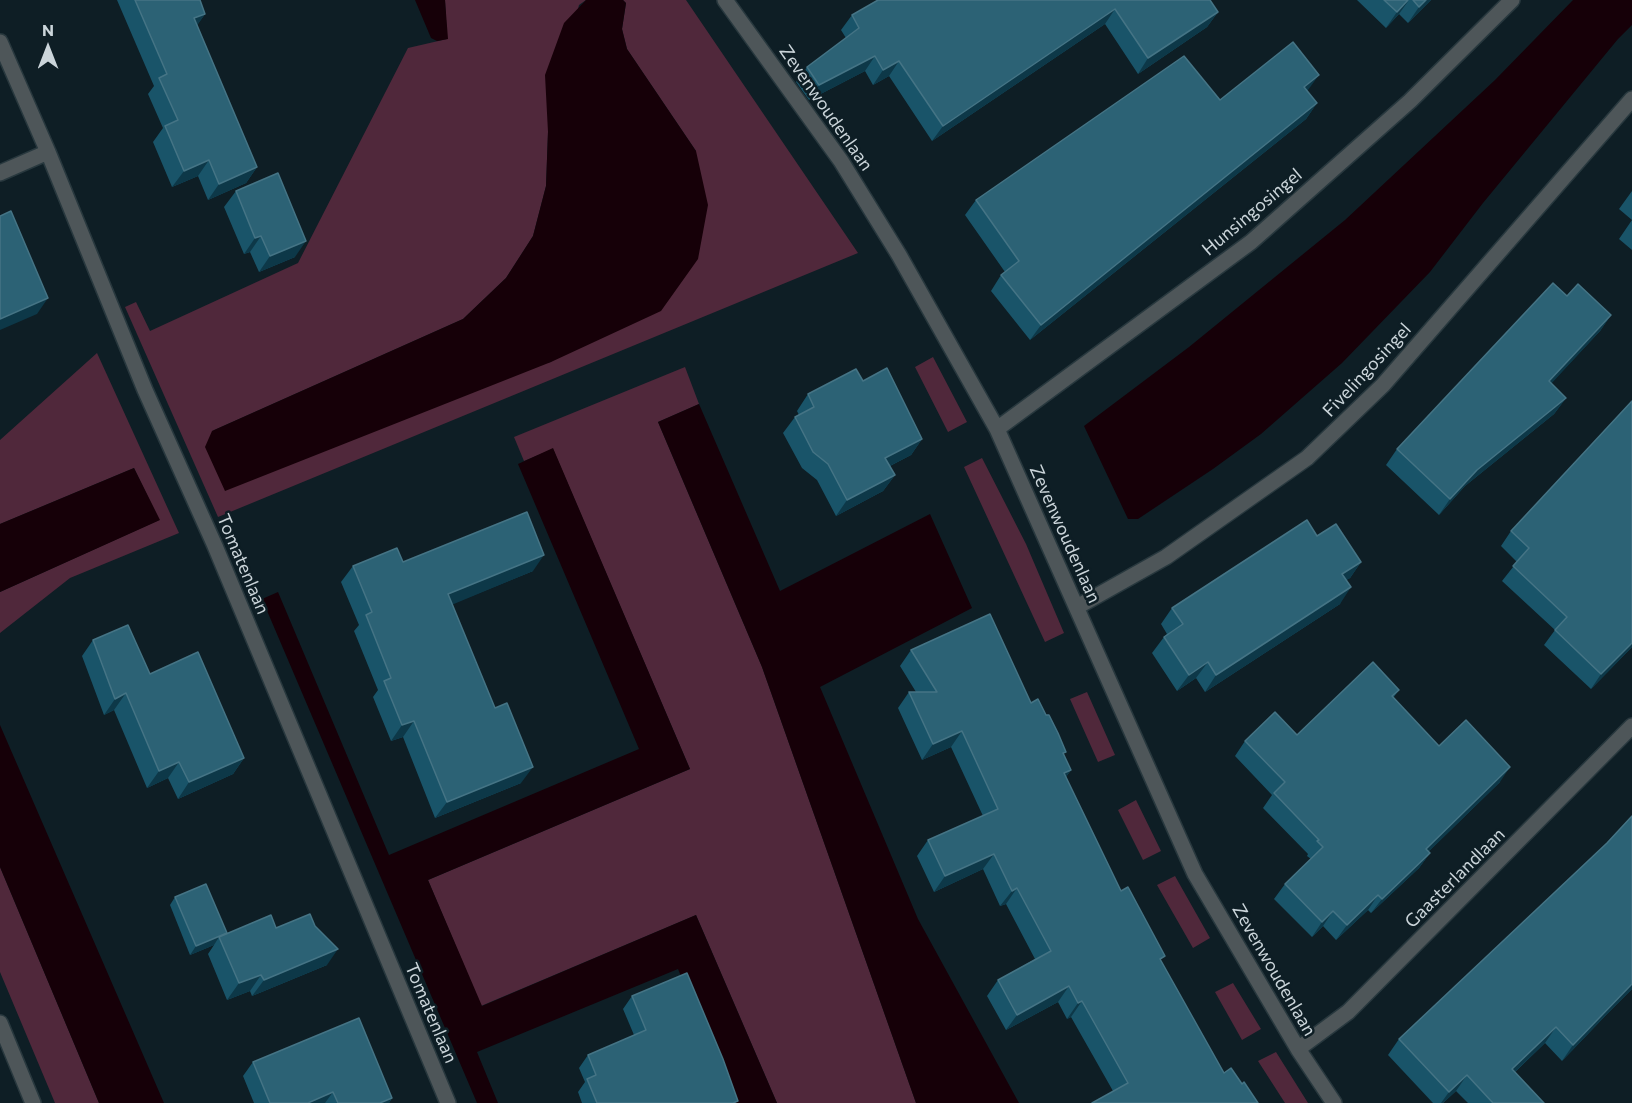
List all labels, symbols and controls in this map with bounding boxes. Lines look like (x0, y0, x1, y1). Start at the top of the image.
north arrow (18, 18, 78, 78)
text: N (42, 20, 54, 39)
street label: Zevenwoudenlaan (775, 41, 877, 175)
street label: Hunsingosingel (1198, 164, 1306, 260)
street label: Fivelingosingel (1318, 319, 1416, 421)
street label: Zevenwoudenlaan (1025, 462, 1105, 606)
street label: Tomatenlaan (212, 511, 274, 617)
street label: Gaasterlandlaan (1401, 824, 1509, 932)
street label: Zevenwoudenlaan (1227, 900, 1321, 1040)
street label: Tomatenlaan (400, 960, 462, 1066)

